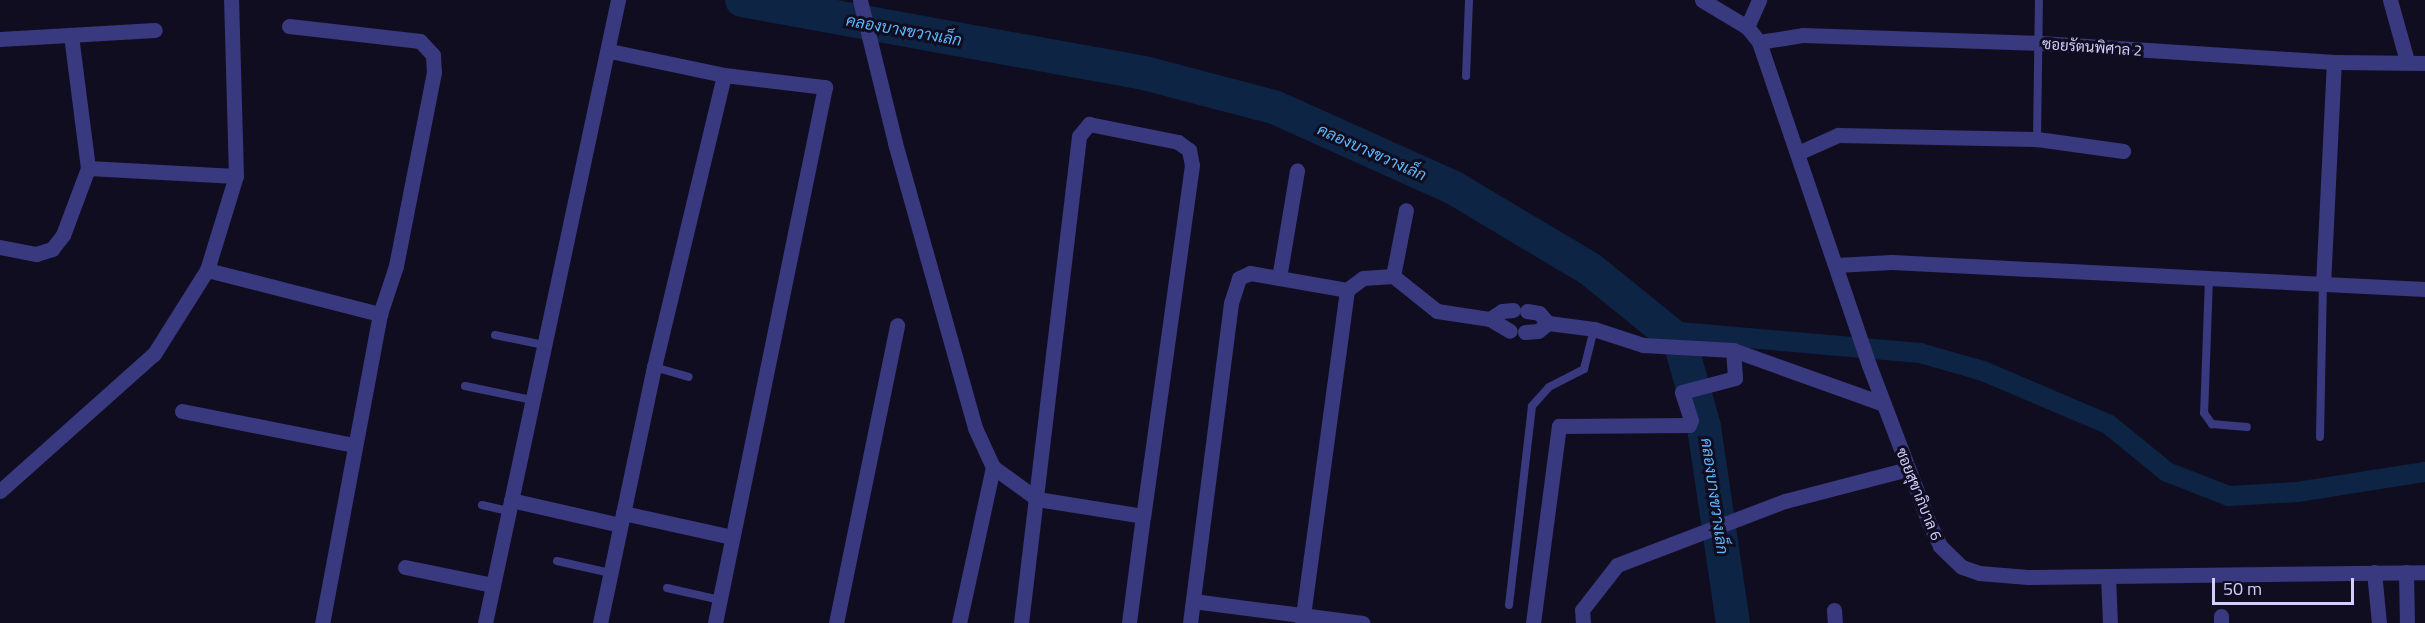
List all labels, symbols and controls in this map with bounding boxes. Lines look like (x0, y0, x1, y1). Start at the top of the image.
water label: คลองบางขวางเล็ก (845, 10, 963, 50)
street label: ซอยรัตนพิศาล 2 (2041, 35, 2143, 59)
water label: คลองบางขวางเล็ก (1315, 119, 1429, 185)
water label: คลองบางขวางเล็ก (1697, 437, 1733, 555)
street label: ซอยสุขาภิบาล 6 (1892, 445, 1946, 543)
scale bar (2215, 566, 2358, 604)
text: 50 m (2223, 575, 2262, 602)

